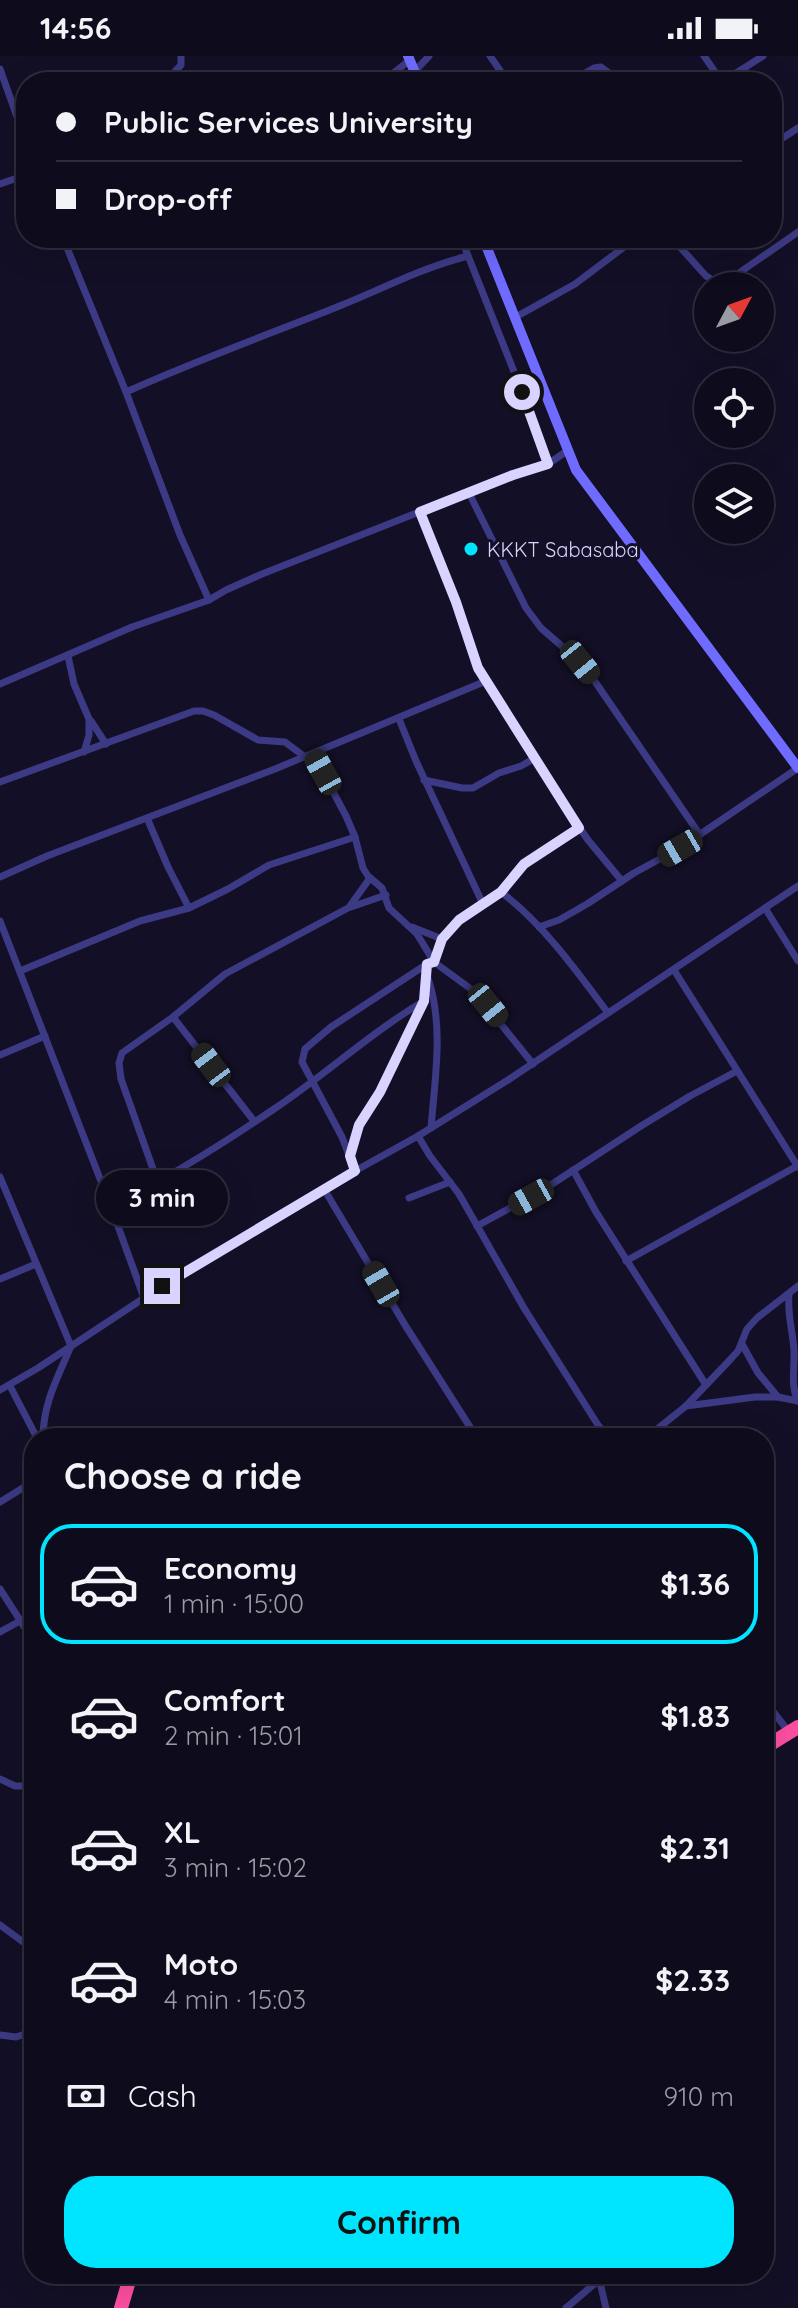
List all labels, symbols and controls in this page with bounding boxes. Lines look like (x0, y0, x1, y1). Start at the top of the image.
text: 14:56 (40, 9, 111, 47)
text: Public Services University (104, 103, 473, 141)
text: Drop-off (104, 180, 232, 218)
north arrow (694, 272, 774, 352)
map controls (694, 272, 774, 544)
button: locate (694, 368, 774, 448)
route start (504, 374, 540, 410)
button: layers (694, 464, 774, 544)
place label: KKKT Sabasaba (487, 537, 639, 562)
marker: KKKT Sabasaba (462, 540, 480, 558)
car (556, 636, 604, 688)
car (301, 745, 345, 799)
car (653, 826, 707, 870)
car (464, 979, 512, 1031)
car (187, 1039, 235, 1091)
callout: 3 min (96, 1170, 228, 1226)
car (504, 1175, 558, 1219)
text: 3 min (129, 1181, 195, 1214)
car (359, 1257, 403, 1311)
route end (144, 1268, 180, 1304)
text: Choose a ride (64, 1453, 302, 1498)
icon: car (68, 1548, 140, 1620)
text: Economy (164, 1549, 297, 1587)
text: $1.36 (660, 1565, 730, 1603)
text: 1 min · 15:00 (164, 1587, 304, 1620)
icon: car (68, 1680, 140, 1752)
text: Comfort (164, 1681, 285, 1719)
text: $1.83 (660, 1697, 730, 1735)
text: 2 min · 15:01 (164, 1719, 303, 1752)
icon: car (68, 1812, 140, 1884)
text: XL (164, 1813, 201, 1851)
text: $2.31 (660, 1829, 730, 1867)
text: 3 min · 15:02 (164, 1851, 307, 1884)
icon: car (68, 1944, 140, 2016)
text: Moto (164, 1945, 238, 1983)
text: $2.33 (655, 1961, 730, 1999)
text: 4 min · 15:03 (164, 1983, 306, 2016)
icon: cash (64, 2074, 108, 2118)
text: Cash (128, 2077, 197, 2115)
text: 910 m (663, 2080, 734, 2113)
button: Confirm (64, 2176, 734, 2268)

